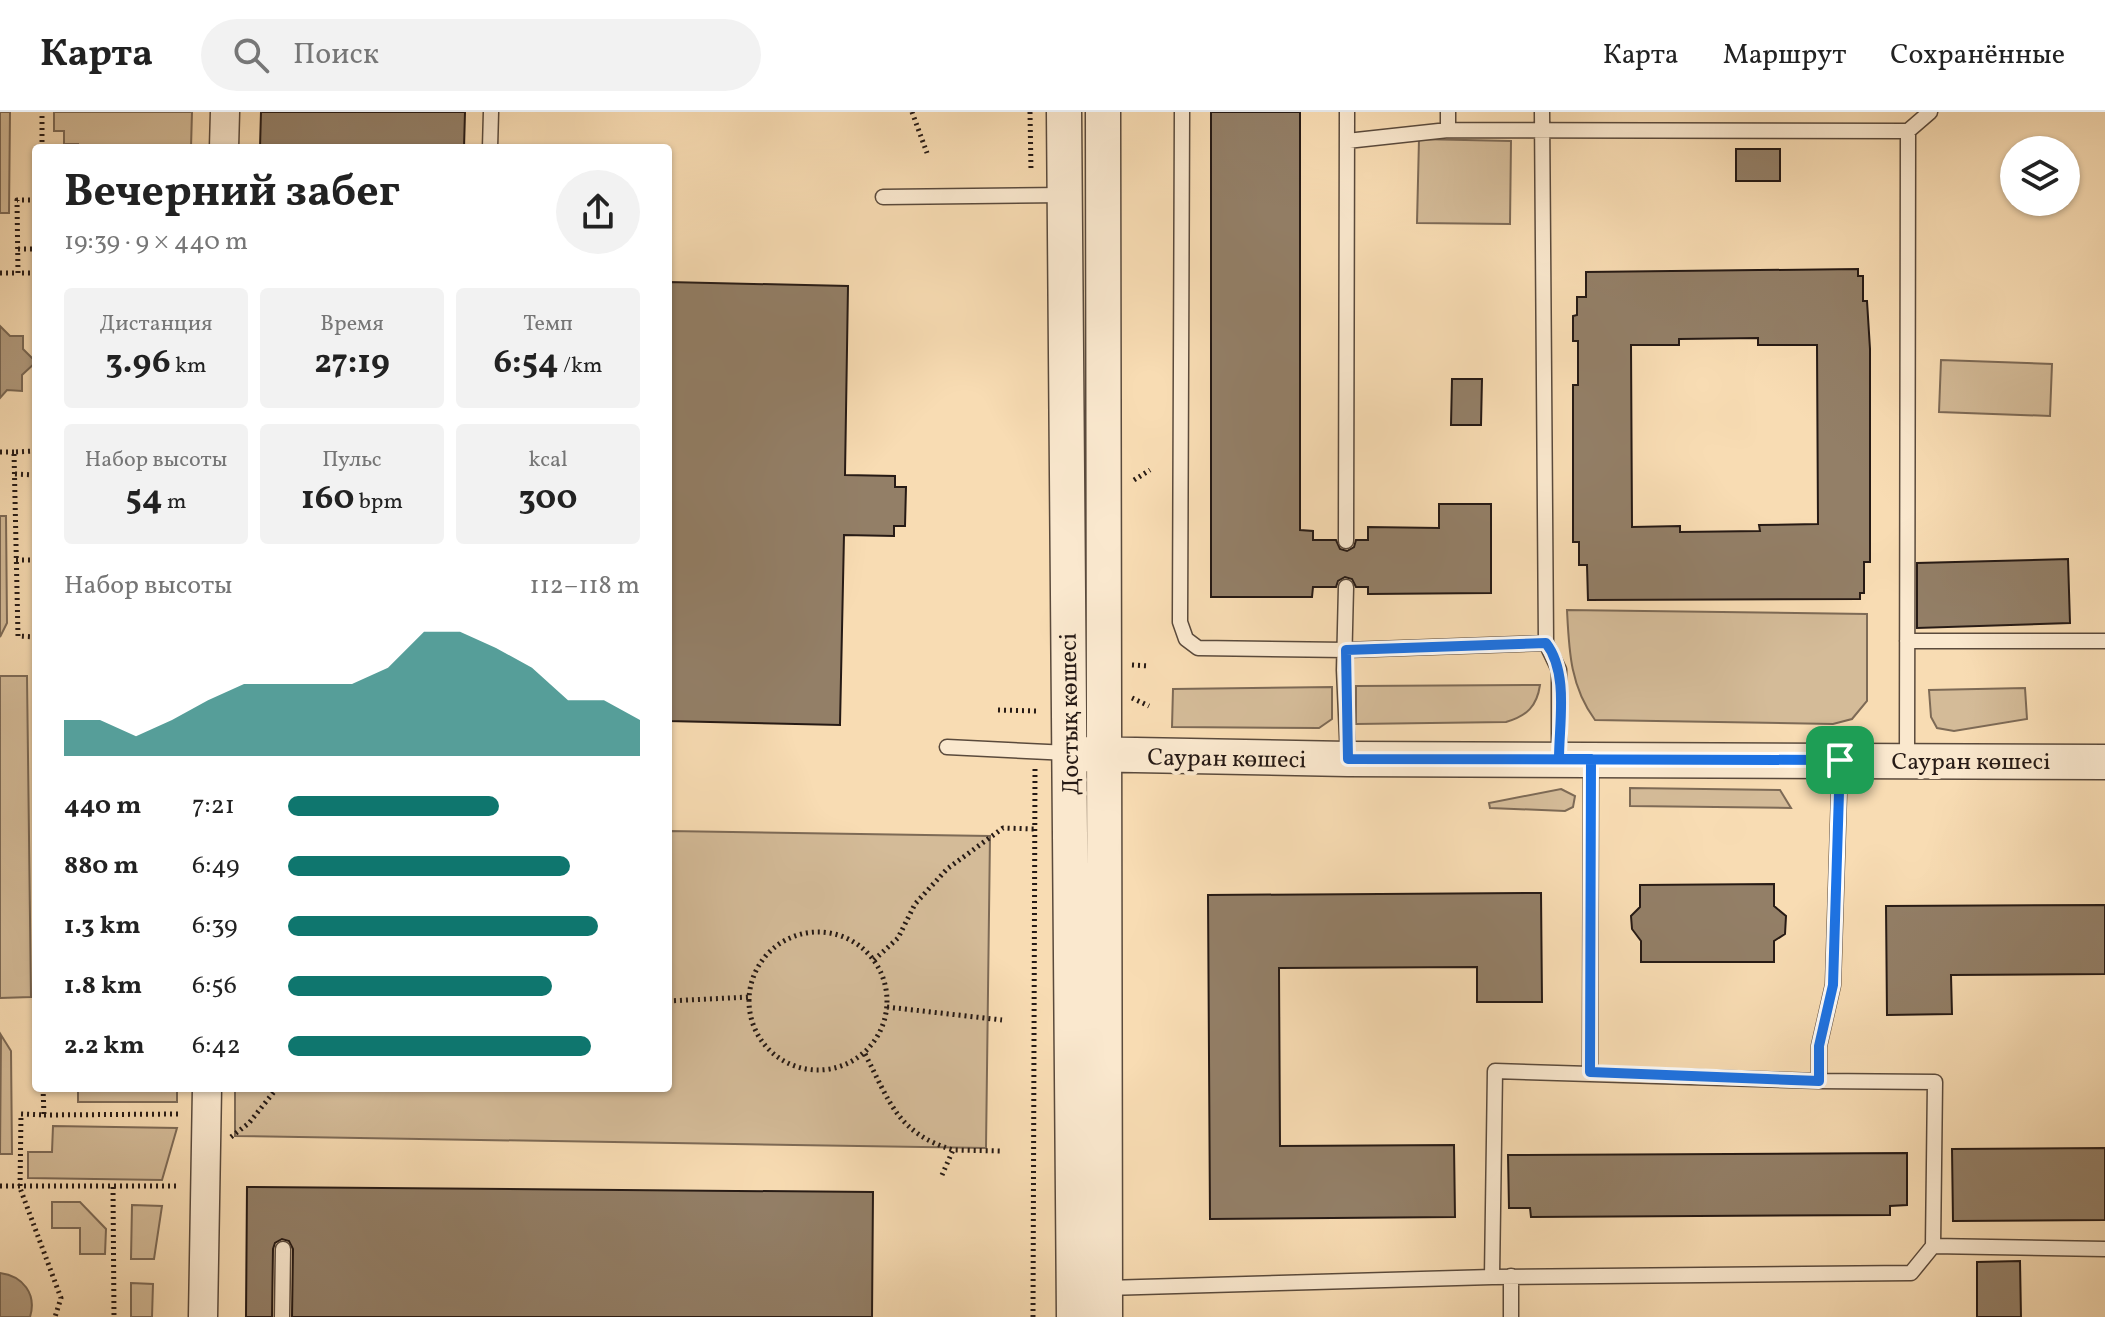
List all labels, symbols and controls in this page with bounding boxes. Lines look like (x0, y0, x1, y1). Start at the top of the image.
search box (201, 19, 761, 91)
text: Карта (40, 29, 153, 82)
icon: search (229, 33, 273, 77)
text: Поиск (293, 34, 379, 76)
text: Карта (1603, 36, 1679, 75)
text: Маршрут (1723, 36, 1846, 75)
text: Сохранённые (1890, 36, 2065, 75)
map controls (2000, 136, 2080, 216)
button: layers (2000, 136, 2080, 216)
text: Вечерний забег (64, 163, 400, 224)
button: share (556, 170, 640, 254)
text: 19:39 · 9 × 440 m (64, 224, 248, 260)
text: Дистанция (99, 309, 213, 340)
text: Время (320, 309, 384, 340)
text: Темп (523, 309, 573, 340)
text: 3.96 (106, 340, 171, 387)
text: 27:19 (314, 340, 390, 387)
text: 6:54 (493, 340, 559, 387)
text: km (171, 351, 206, 382)
text: /km (559, 351, 603, 382)
text: Набор высоты (85, 445, 227, 476)
text: Пульс (322, 445, 382, 476)
text: kcal (528, 445, 568, 476)
text: 54 (126, 476, 163, 523)
text: 160 (301, 476, 354, 523)
text: 300 (518, 476, 578, 523)
text: m (163, 487, 186, 518)
text: bpm (354, 487, 403, 518)
text: Набор высоты (64, 568, 232, 604)
text: 112–118 m (530, 568, 640, 604)
street label: Достық көшесі (1053, 633, 1089, 795)
pin (1806, 726, 1874, 794)
icon: arrive (1818, 738, 1862, 782)
street label: Сауран көшесі (1147, 742, 1307, 778)
street label: Сауран көшесі (1892, 746, 2051, 780)
text: 440 m (64, 788, 141, 824)
text: 7:21 (192, 788, 235, 824)
text: 880 m (64, 848, 139, 884)
text: 6:49 (192, 848, 240, 884)
text: 1.3 km (64, 908, 141, 944)
text: 6:39 (192, 908, 238, 944)
text: 1.8 km (64, 968, 142, 1004)
text: 6:56 (192, 968, 237, 1004)
text: 2.2 km (64, 1028, 145, 1064)
text: 6:42 (192, 1028, 241, 1064)

